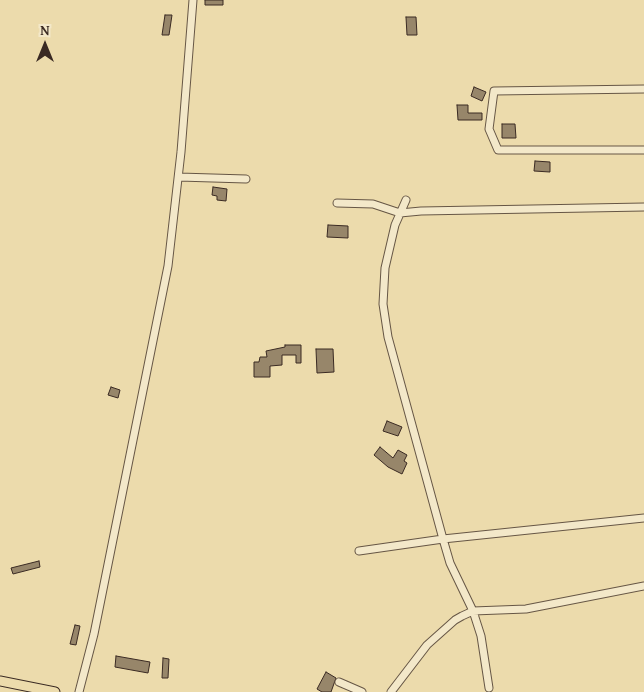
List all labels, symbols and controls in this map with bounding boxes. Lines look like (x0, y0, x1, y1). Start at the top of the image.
north arrow (20, 20, 70, 70)
text: N (40, 20, 50, 40)

